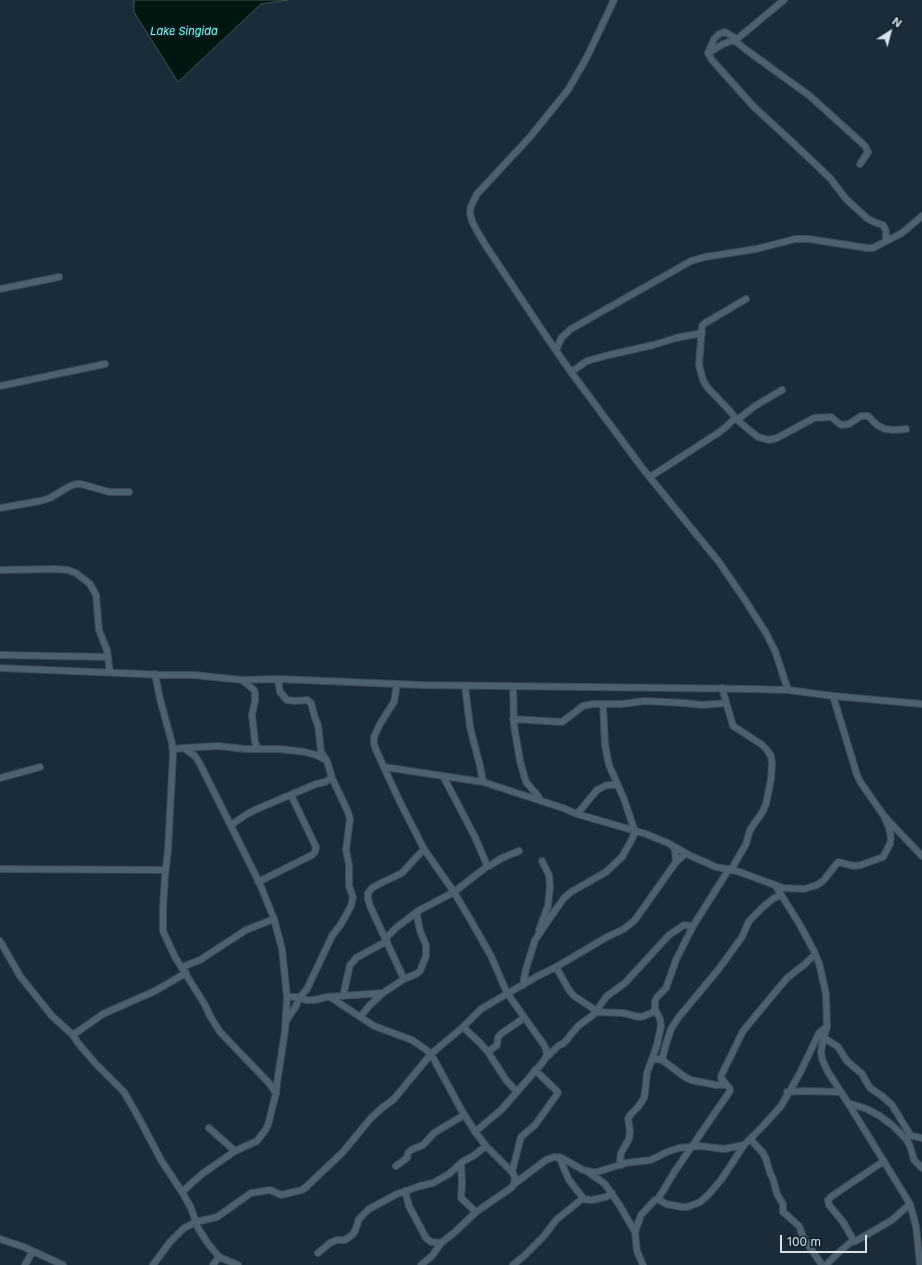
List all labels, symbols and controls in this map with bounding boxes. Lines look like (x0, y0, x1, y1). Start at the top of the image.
north arrow (870, 12, 910, 52)
text: N (890, 14, 905, 30)
water label: Lake Singida (150, 25, 218, 39)
scale bar (782, 1227, 869, 1253)
text: 100 m (787, 1234, 821, 1249)

